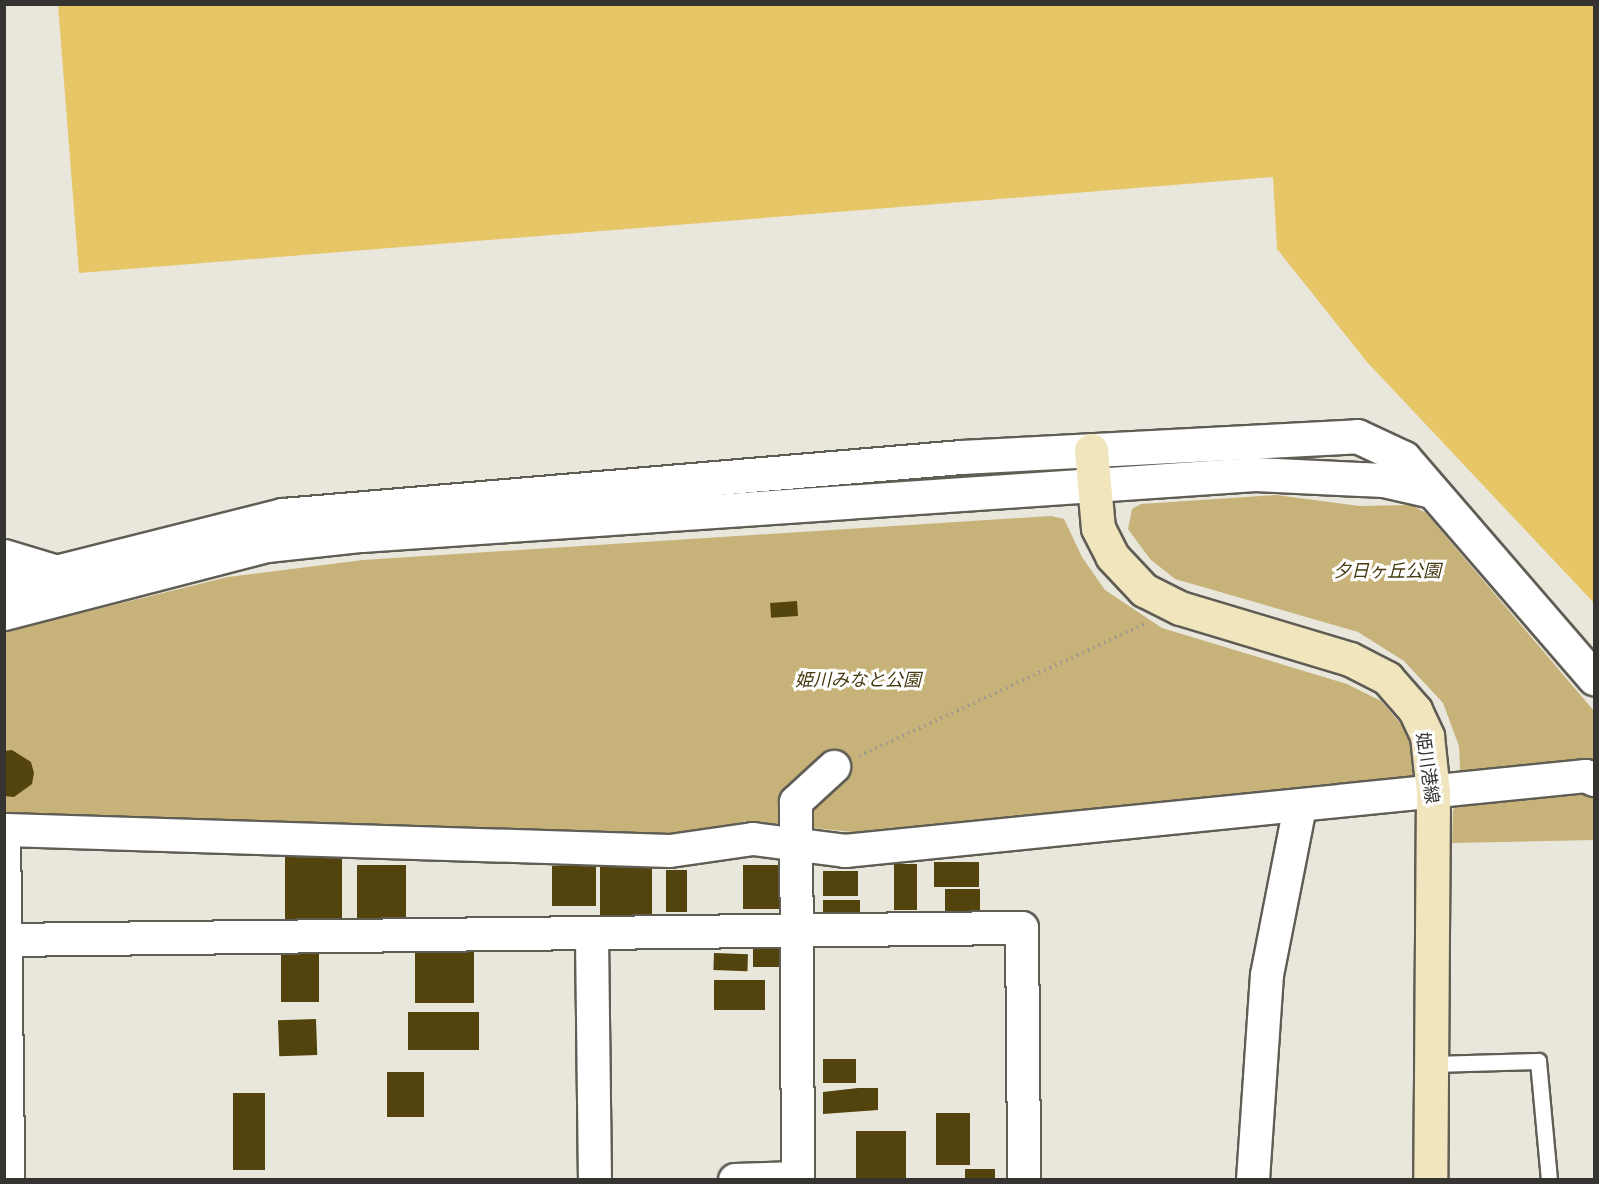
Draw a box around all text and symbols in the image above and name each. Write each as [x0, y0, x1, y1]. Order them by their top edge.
park label: 夕日ヶ丘公園 [1333, 560, 1441, 582]
park label: 姫川みなと公園 [795, 669, 921, 691]
street label: 姫川港線 [1411, 731, 1443, 805]

